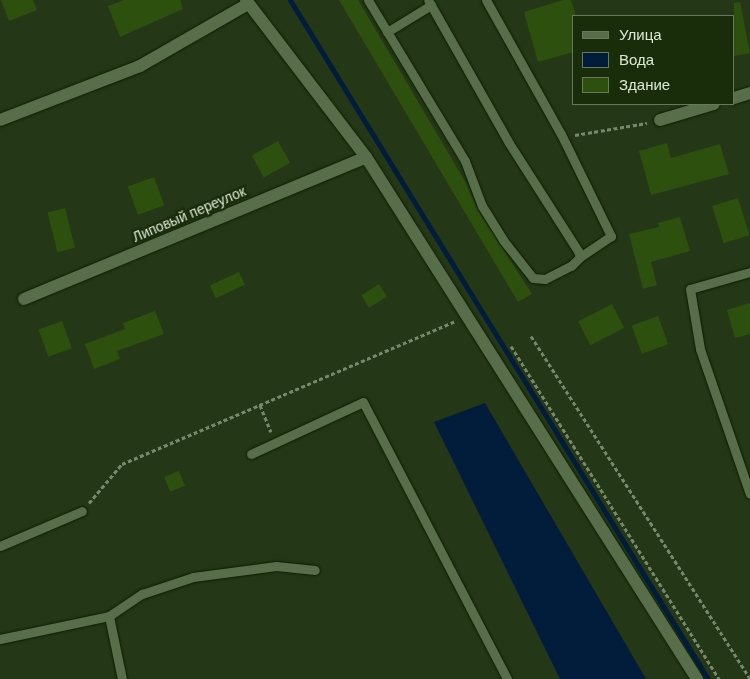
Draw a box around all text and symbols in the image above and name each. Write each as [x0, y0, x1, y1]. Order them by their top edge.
legend [572, 15, 735, 105]
text: Улица [619, 26, 662, 43]
text: Вода [619, 51, 654, 68]
text: Здание [619, 76, 670, 93]
street label: Липовый переулок [130, 183, 248, 245]

